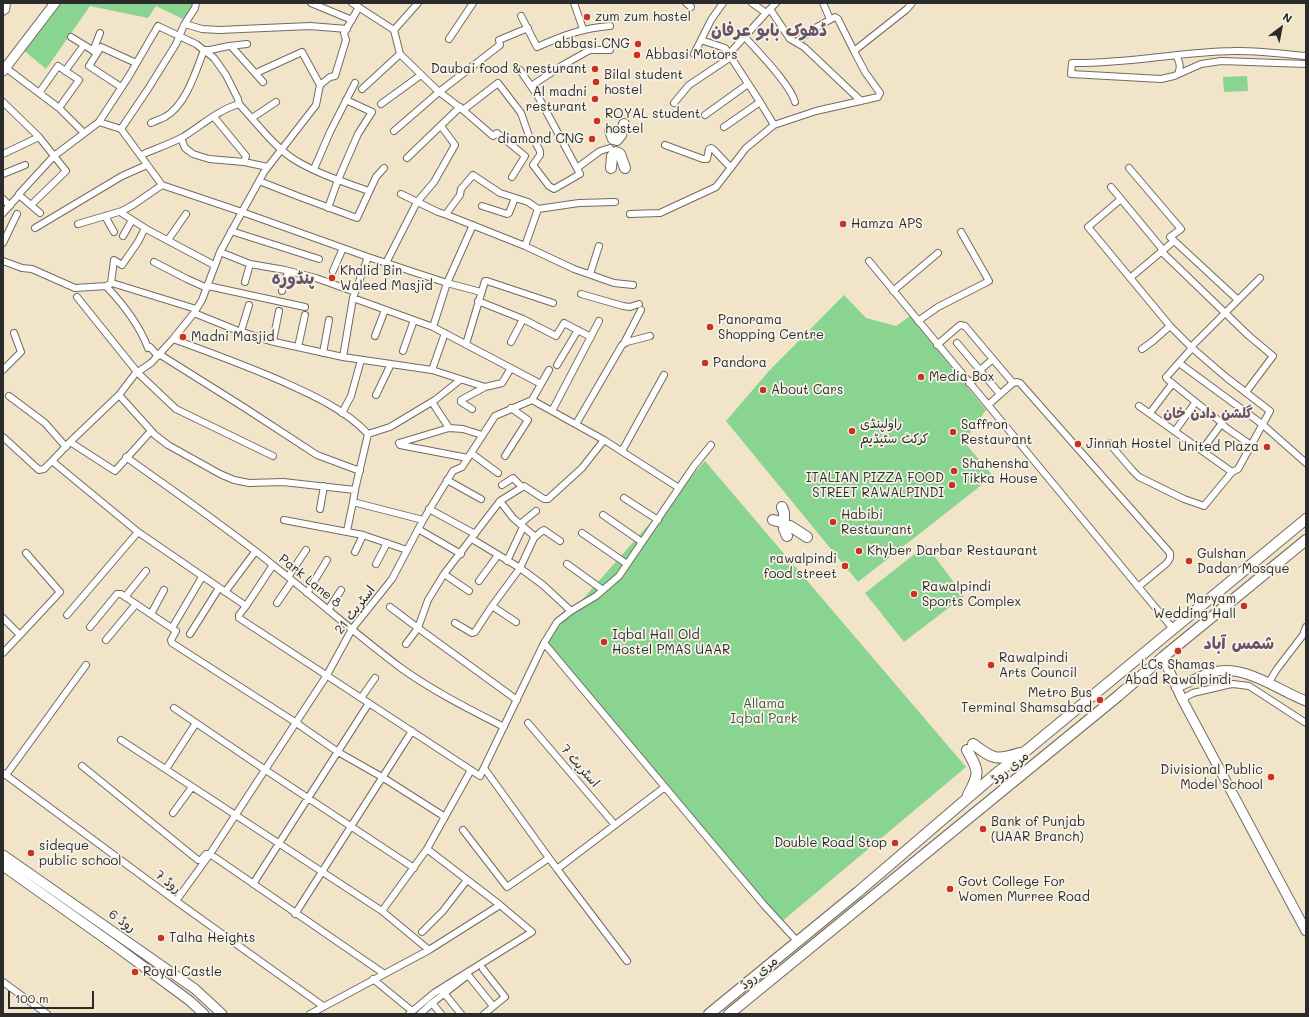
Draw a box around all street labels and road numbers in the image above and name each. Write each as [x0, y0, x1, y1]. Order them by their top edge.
street label: Park Lane 8 [276, 551, 344, 611]
street label: اسٹریٹ 21 [332, 583, 378, 637]
street label: اسٹریٹ 7 [557, 742, 603, 790]
street label: مری روڈ [988, 748, 1032, 788]
street label: روڈ 7 [152, 867, 184, 897]
street label: روڈ 6 [106, 906, 138, 936]
street label: مری روڈ [737, 953, 781, 993]

